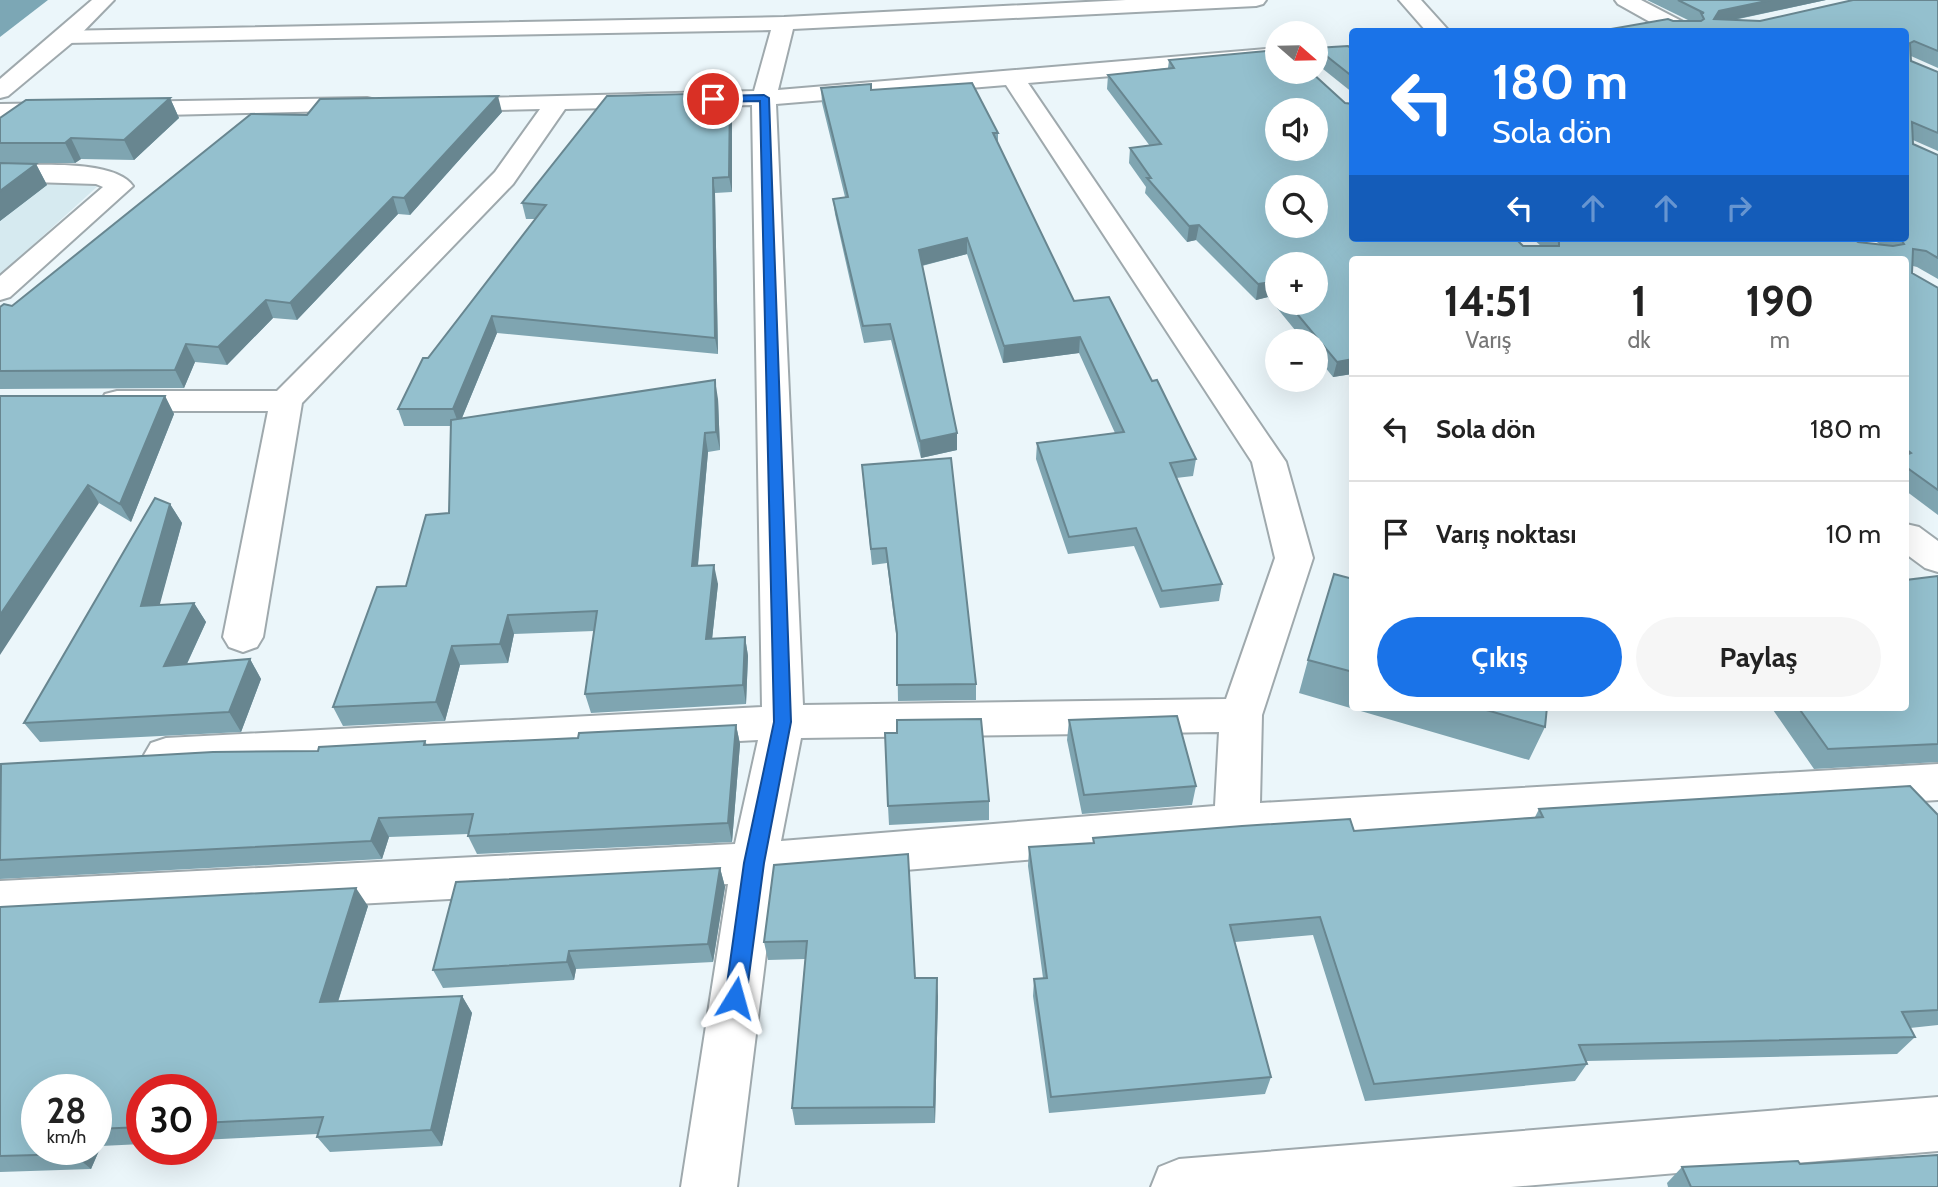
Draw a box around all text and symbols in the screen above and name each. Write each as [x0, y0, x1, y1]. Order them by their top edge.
north arrow [1265, 21, 1328, 84]
map controls [1265, 21, 1328, 392]
text: 180 m [1492, 52, 1628, 111]
icon: left [1377, 56, 1468, 147]
pin [683, 69, 743, 129]
icon: arrive [694, 80, 732, 118]
button: sound [1265, 98, 1328, 161]
text: Sola dön [1492, 112, 1612, 151]
button: search [1265, 175, 1328, 238]
icon: left [1501, 189, 1539, 227]
icon: ahead [1574, 189, 1612, 227]
icon: ahead [1647, 189, 1685, 227]
icon: right [1720, 189, 1758, 227]
button: + [1265, 252, 1328, 315]
text: 14:51 [1444, 275, 1533, 327]
text: 1 [1631, 275, 1647, 327]
text: 190 [1745, 275, 1814, 327]
text: Varış [1465, 326, 1511, 354]
text: dk [1628, 326, 1651, 354]
text: m [1770, 326, 1790, 354]
button: − [1265, 329, 1328, 392]
icon: left [1377, 410, 1415, 448]
text: Sola dön [1436, 413, 1536, 445]
text: 180 m [1810, 413, 1881, 445]
icon: arrive [1377, 515, 1415, 553]
text: Varış noktası [1436, 518, 1577, 550]
text: 10 m [1826, 518, 1881, 550]
button: Çıkış [1377, 617, 1622, 697]
button: Paylaş [1636, 617, 1881, 697]
position arrow [698, 961, 772, 1035]
speed limit sign: 30 [126, 1074, 217, 1165]
text: 28 [47, 1089, 86, 1132]
text: km/h [47, 1126, 86, 1148]

